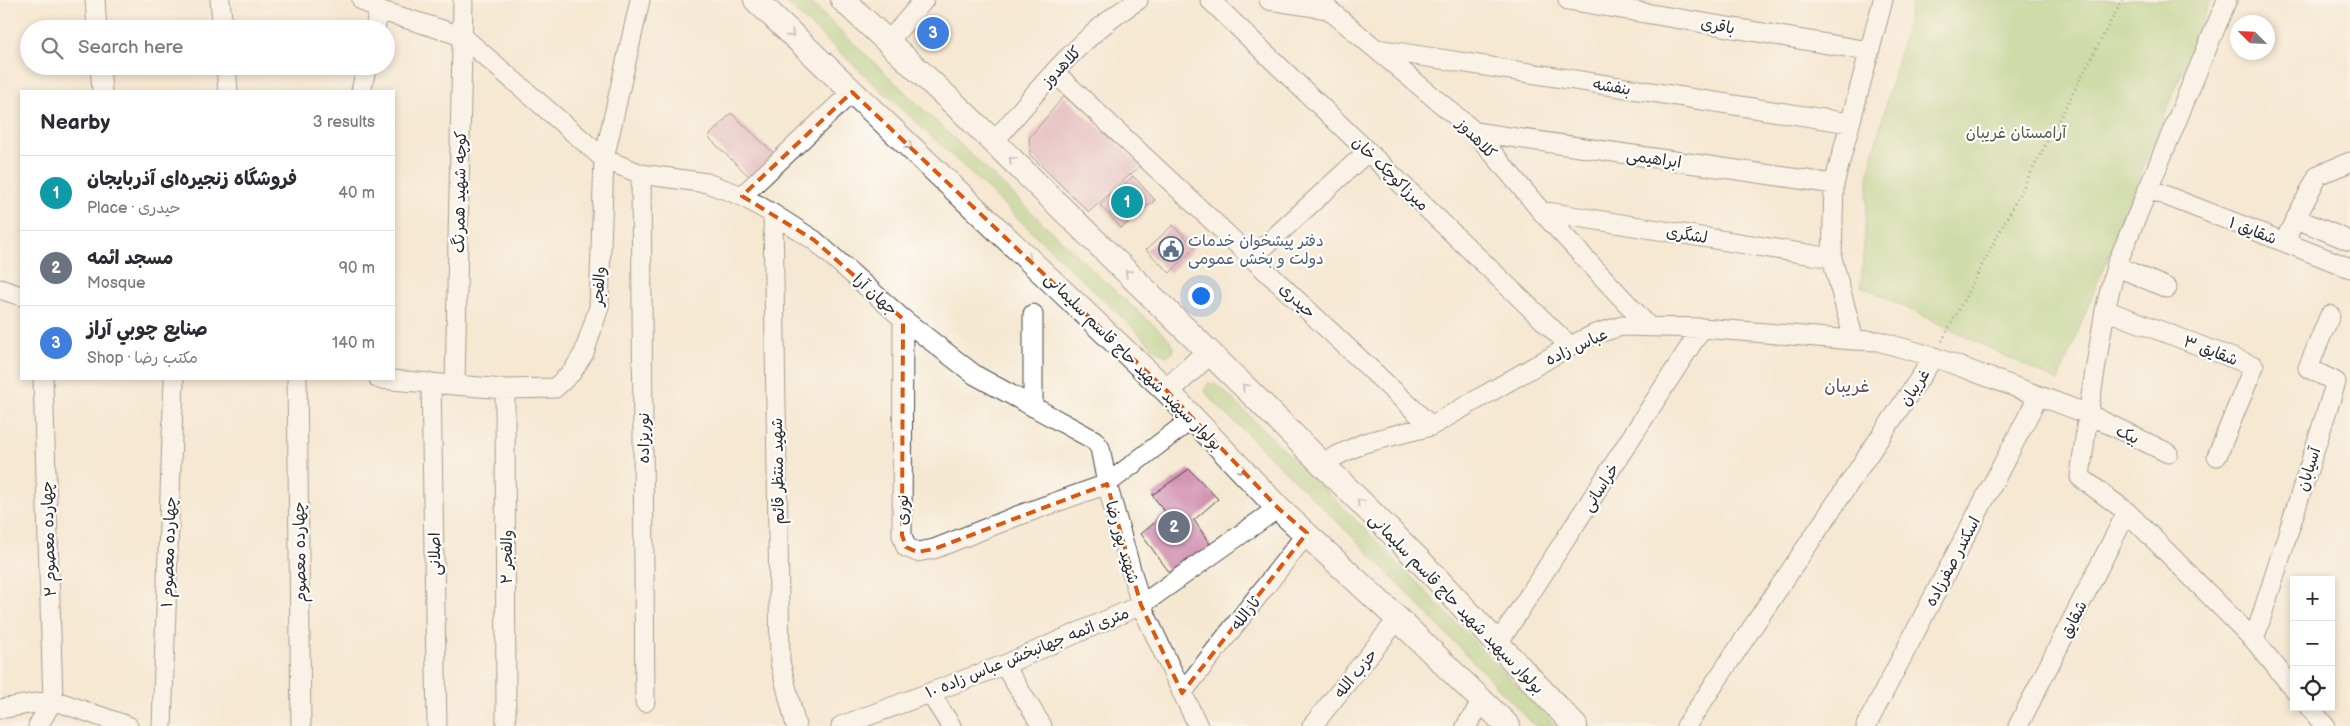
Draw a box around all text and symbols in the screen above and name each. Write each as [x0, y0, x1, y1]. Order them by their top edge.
pin: 3 [917, 14, 949, 52]
street label: باقری [1699, 14, 1736, 39]
north arrow [2230, 15, 2275, 60]
search box [20, 20, 395, 75]
one-way arrow [786, 28, 795, 37]
icon: search [38, 34, 66, 62]
text: Search here [78, 36, 183, 59]
street label: کلاهدوز [1037, 43, 1086, 93]
street label: بنفشه [1591, 75, 1632, 100]
text: Nearby [40, 110, 110, 135]
text: 3 results [313, 113, 375, 132]
street label: کلاهدوز [1451, 113, 1500, 163]
park label: آرامستان غریبان [1966, 124, 2067, 143]
street label: کوچه شهید همرنگ [449, 131, 471, 253]
street label: میرزاکوچک خان [1348, 133, 1432, 215]
one-way arrow [904, 140, 913, 149]
street label: ابراهیمی [1625, 146, 1683, 173]
one-way arrow [1009, 157, 1018, 166]
text: فروشگاه زنجیره‌ای آذربایجان [87, 168, 297, 191]
pin: 1 [1111, 183, 1143, 221]
text: 1 [53, 184, 59, 203]
text: 40 m [338, 184, 375, 203]
text: Place · حیدری [87, 199, 181, 218]
street label: شقایق ۱ [2226, 214, 2279, 249]
street label: لشگری [1665, 222, 1709, 248]
place label: دفتر پیشخوان خدمات دولت و بخش عمومی [1188, 232, 1324, 269]
public building icon: دفتر پیشخوان خدمات دولت و بخش عمومی [1158, 236, 1184, 262]
text: مسجد ائمه [87, 247, 173, 270]
one-way arrow [1023, 251, 1032, 260]
text: 2 [51, 259, 61, 278]
text: 90 m [339, 259, 375, 278]
street label: والفجر [588, 266, 610, 309]
street label: بولوار سپهبد شهید حاج قاسم سلیمانی [1039, 269, 1226, 456]
street label: جهان آرا [849, 270, 901, 320]
one-way arrow [1125, 270, 1134, 279]
text: Mosque [87, 274, 146, 293]
street label: حیدری [1275, 279, 1319, 323]
your location [1188, 283, 1214, 309]
text: صنايع چوبي آراز [87, 318, 208, 341]
street label: عباس زاده [1543, 325, 1611, 370]
street label: شقایق ۳ [2181, 332, 2240, 370]
text: 3 [51, 334, 61, 353]
text: 140 m [332, 334, 375, 353]
text: Shop · مکتب رضا [87, 349, 198, 368]
street label: غریبان [1896, 366, 1934, 410]
district label: غریبان [1824, 376, 1870, 397]
one-way arrow [1242, 384, 1251, 393]
street label: نوریزاده [635, 412, 654, 464]
street label: شهید منتظر قائم [768, 417, 791, 524]
street label: بیک [2113, 422, 2142, 449]
street label: آسیابان [2293, 444, 2326, 494]
street label: خراسانی [1579, 460, 1624, 515]
one-way arrow [1236, 464, 1245, 473]
street label: چهارده معصوم ۲ [38, 480, 63, 597]
street label: نوری [894, 495, 913, 525]
street label: چهارده معصوم ۱ [158, 496, 183, 608]
one-way arrow [1357, 498, 1366, 507]
street label: شهید پور رضا [1101, 499, 1142, 586]
street label: چهارده معصوم [290, 501, 313, 603]
pin: 2 [1158, 508, 1190, 546]
street label: بولوار سپهبد شهید حاج قاسم سلیمانی [1363, 510, 1547, 700]
street label: اسکندر صفرزاده [1922, 514, 1985, 610]
street label: والفجر ۲ [498, 530, 517, 584]
street label: اصلانی [426, 532, 445, 576]
map controls [2290, 576, 2335, 711]
button: + [2290, 576, 2335, 621]
street label: ثارالله [1227, 592, 1266, 634]
street label: شقایق [2057, 598, 2092, 642]
street label: ۱۰ متری ائمه جهانبخش عباس زاده [923, 604, 1132, 703]
button: − [2290, 621, 2335, 666]
street label: حزب الله [1331, 645, 1382, 702]
button: locate [2290, 666, 2335, 711]

